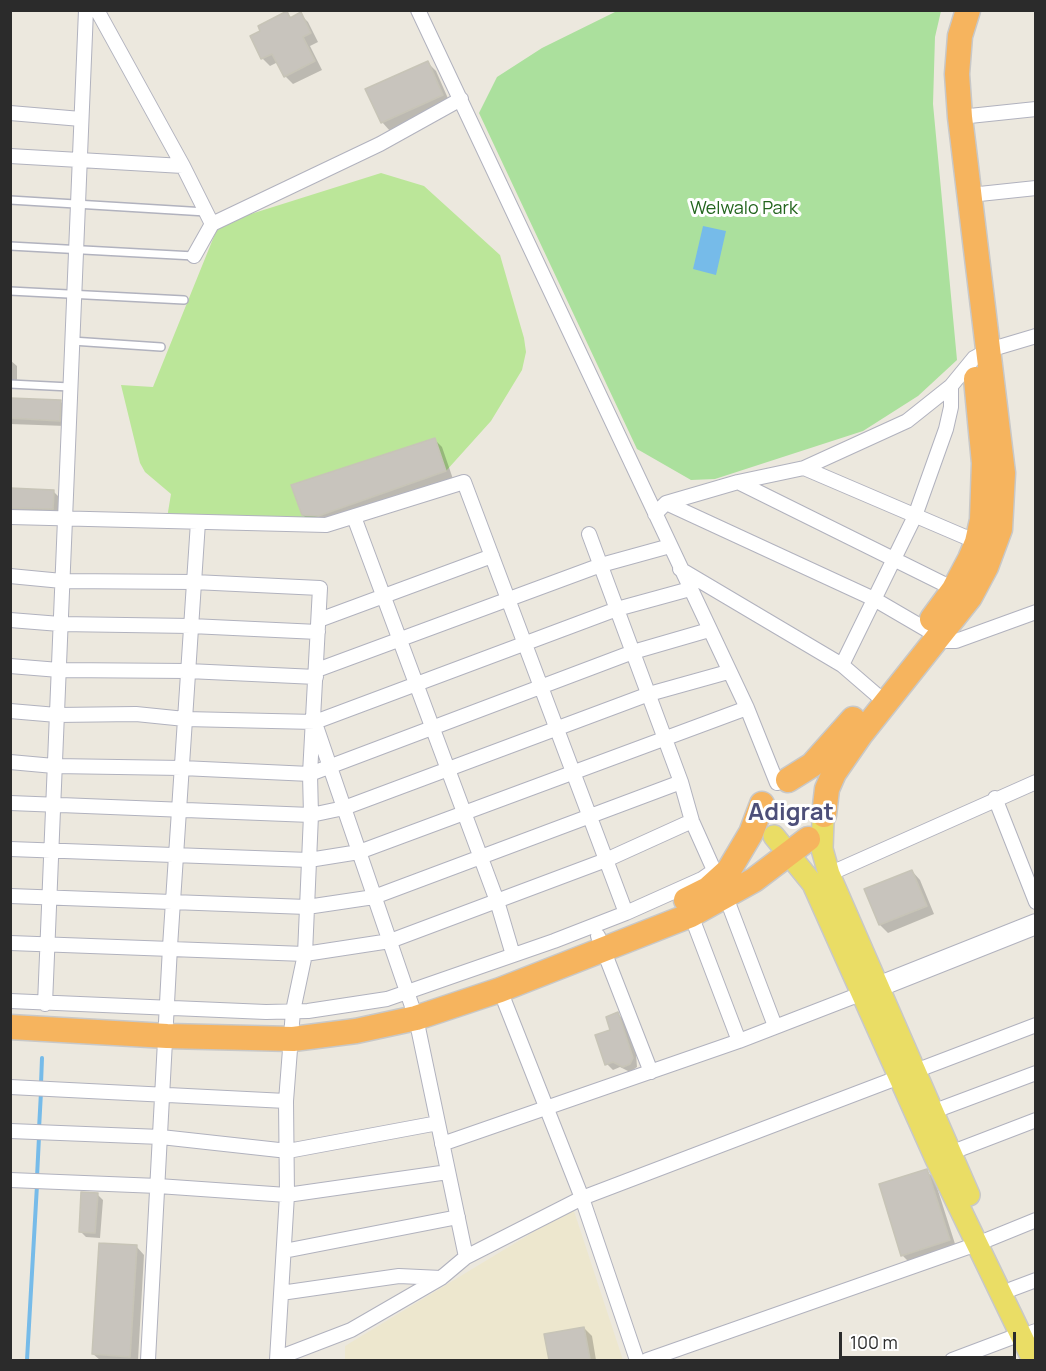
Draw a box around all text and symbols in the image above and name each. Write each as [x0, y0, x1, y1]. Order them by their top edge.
park label: Welwalo Park [690, 198, 798, 220]
district label: Adigrat [748, 799, 834, 827]
scale bar [842, 1320, 1019, 1358]
text: 100 m [850, 1330, 898, 1354]

